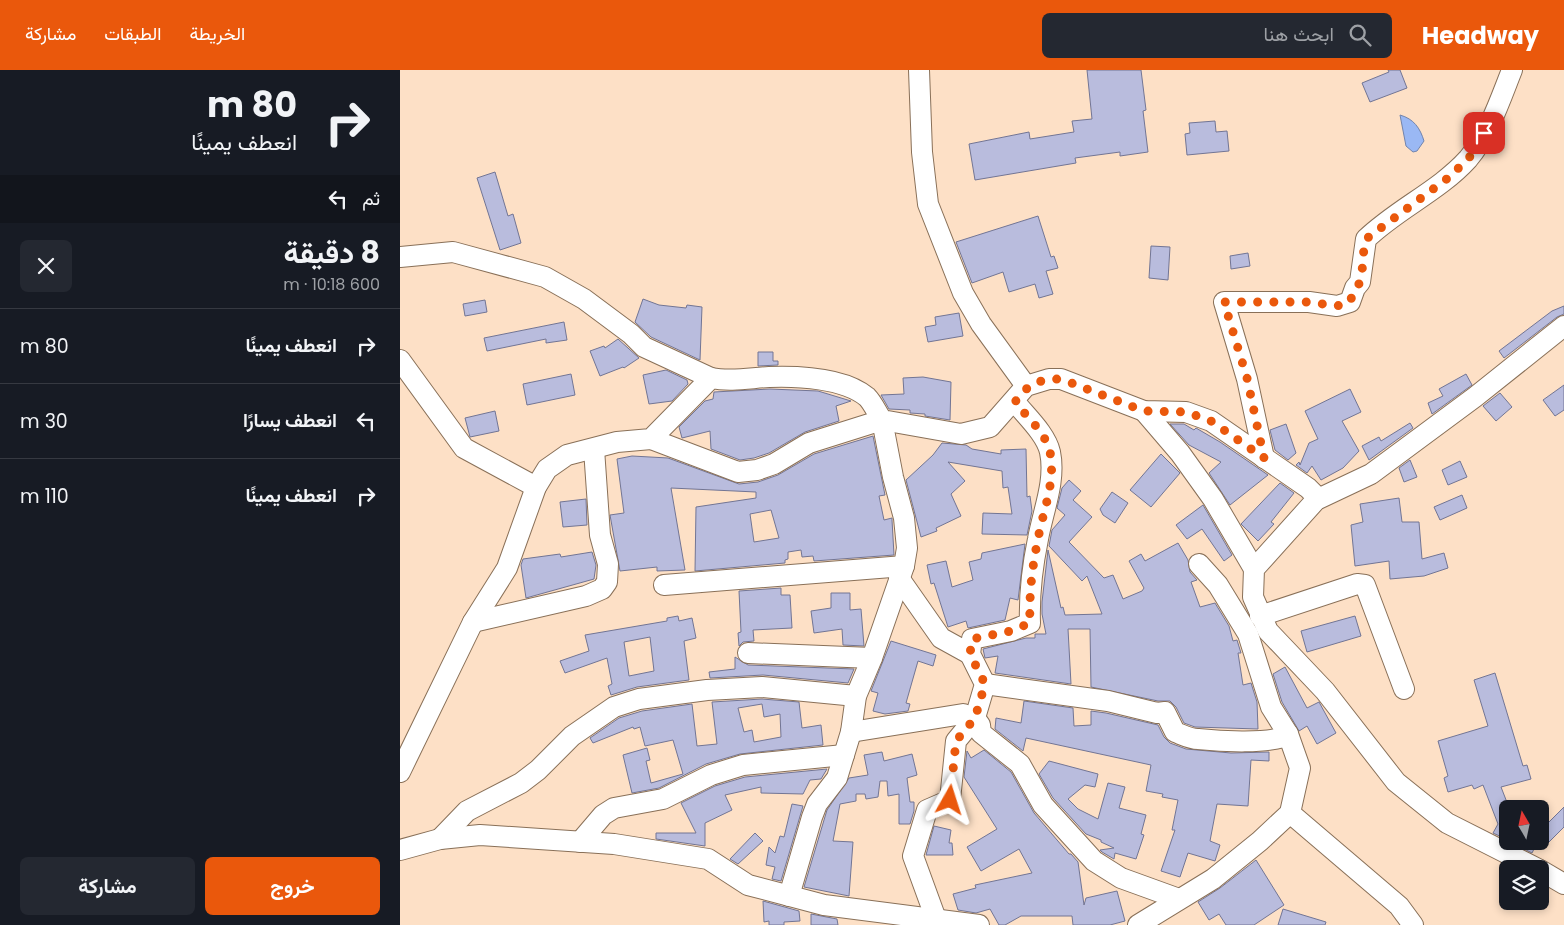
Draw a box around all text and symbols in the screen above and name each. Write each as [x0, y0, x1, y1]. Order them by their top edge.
search box [1042, 13, 1392, 58]
text: Headway [1422, 19, 1539, 52]
text: مشاركة [25, 21, 76, 46]
text: الطبقات [104, 21, 161, 46]
text: الخريطة [189, 21, 245, 46]
text: ابحث هنا [1264, 21, 1334, 48]
icon: search [1346, 21, 1374, 49]
text: 80 m [207, 80, 297, 129]
icon: right [315, 90, 380, 155]
pin [1463, 112, 1505, 154]
icon: arrive [1470, 119, 1498, 147]
text: انعطف يمينًا [191, 127, 297, 158]
icon: left [324, 185, 352, 213]
text: ثم [362, 185, 380, 212]
text: 8 دقيقة [283, 231, 380, 274]
button: close [20, 240, 72, 292]
text: 600 m · 10:18 [283, 273, 380, 296]
text: انعطف يمينًا [245, 332, 337, 359]
icon: right [352, 332, 380, 360]
text: 80 m [20, 333, 69, 360]
text: انعطف يسارًا [243, 407, 337, 434]
icon: left [352, 407, 380, 435]
text: 30 m [20, 408, 68, 435]
text: انعطف يمينًا [245, 482, 337, 509]
icon: right [352, 482, 380, 510]
text: 110 m [20, 483, 69, 510]
position arrow [923, 773, 975, 825]
north arrow [1499, 800, 1549, 850]
map controls [1499, 800, 1549, 910]
button: مشاركة [20, 857, 195, 915]
button: خروج [205, 857, 380, 915]
button: layers [1499, 860, 1549, 910]

